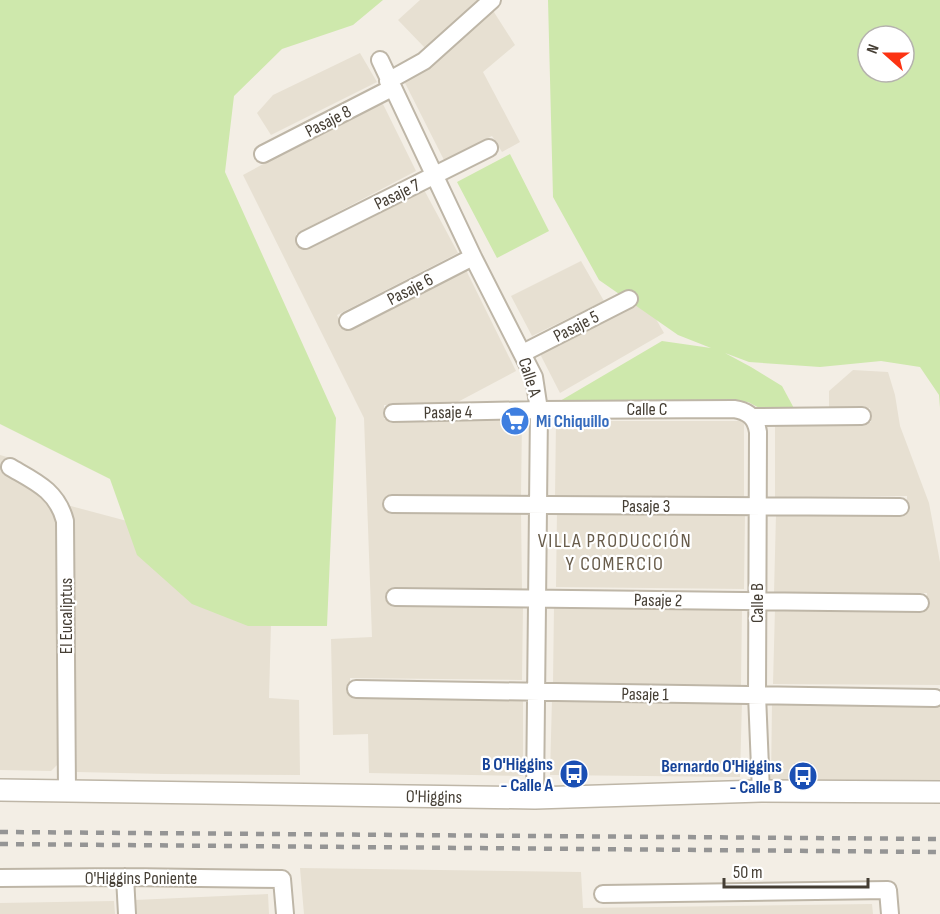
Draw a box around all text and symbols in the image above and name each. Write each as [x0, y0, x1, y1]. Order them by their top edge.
north arrow [856, 24, 916, 84]
text: N [863, 42, 884, 57]
street label: Pasaje 8 [302, 101, 355, 142]
street label: Pasaje 7 [371, 174, 424, 214]
street label: Pasaje 6 [384, 269, 437, 310]
street label: Pasaje 5 [550, 306, 602, 347]
street label: Calle A [513, 355, 546, 400]
street label: Calle C [627, 399, 667, 420]
street label: Pasaje 4 [424, 402, 473, 423]
supermarket icon: Mi Chiquillo [499, 405, 531, 437]
place label: Mi Chiquillo [536, 411, 609, 432]
street label: Pasaje 3 [622, 496, 670, 517]
district label: VILLA PRODUCCIÓN Y COMERCIO [538, 529, 692, 576]
street label: El Eucaliptus [56, 578, 77, 654]
street label: Calle B [747, 583, 768, 623]
street label: Pasaje 2 [634, 590, 682, 611]
street label: Pasaje 1 [621, 684, 669, 705]
place label: B O'Higgins - Calle A [482, 754, 553, 796]
place label: Bernardo O'Higgins - Calle B [661, 756, 782, 798]
bus stop icon: B O'Higgins - Calle A [558, 758, 590, 790]
bus stop icon: Bernardo O'Higgins - Calle B [787, 760, 819, 792]
street label: O'Higgins [406, 786, 462, 808]
scale bar [724, 851, 868, 889]
text: 50 m [733, 862, 763, 883]
street label: O'Higgins Poniente [85, 868, 197, 889]

